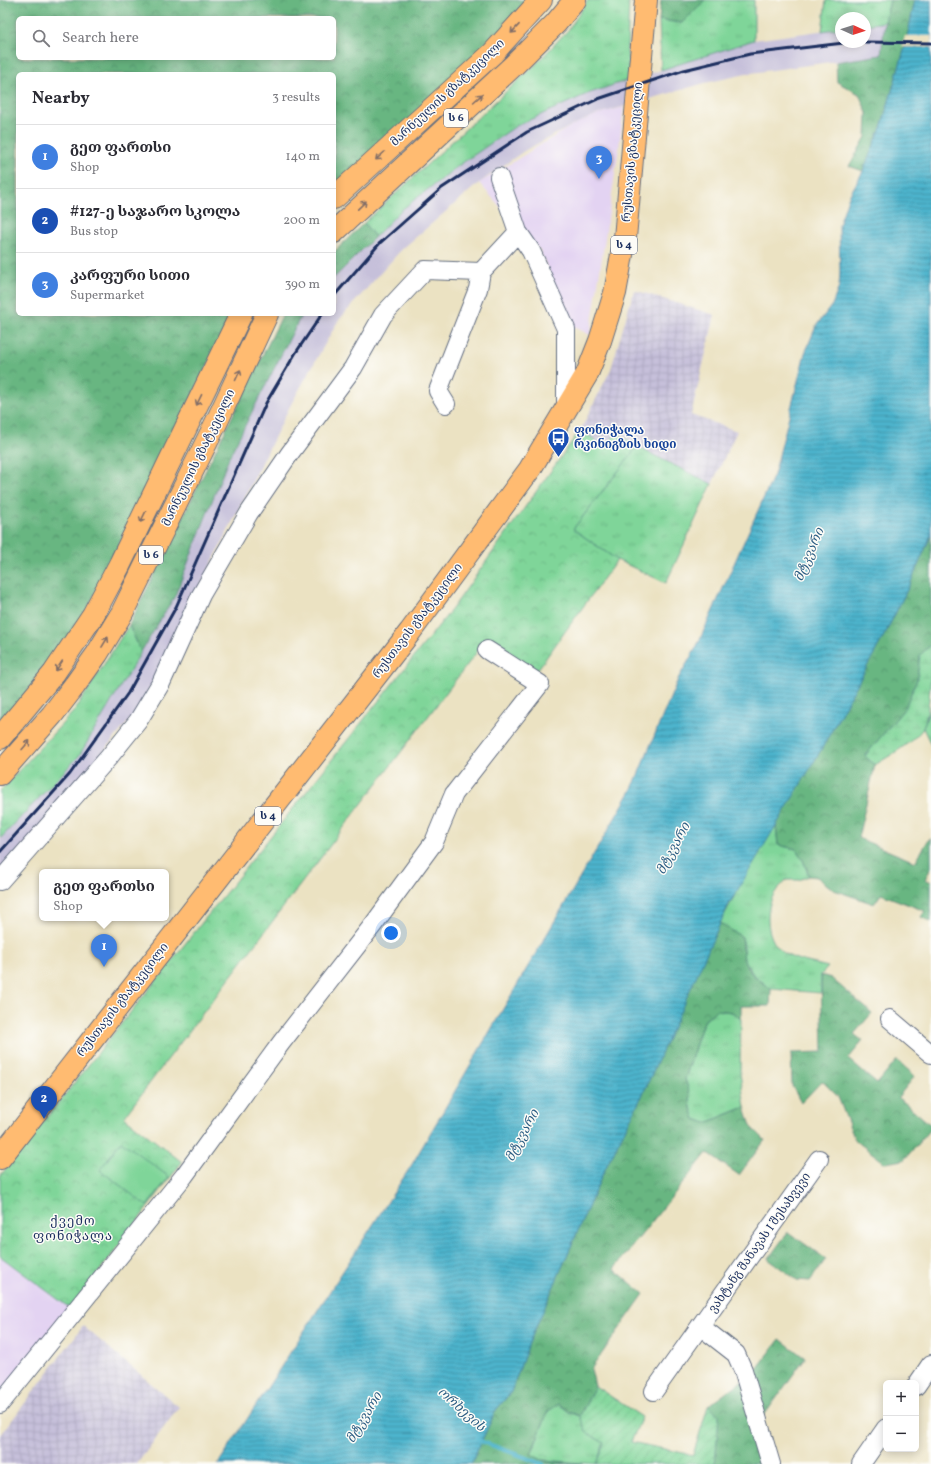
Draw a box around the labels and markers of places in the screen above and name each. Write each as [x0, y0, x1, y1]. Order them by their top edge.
pin: 3 [586, 146, 612, 179]
place label: ფონიჭალა რკინიგზის ხიდი [574, 423, 676, 453]
bus stop icon: ფონიჭალა რკინიგზის ხიდი [546, 425, 572, 458]
pin: 1 [91, 934, 117, 967]
pin: 2 [31, 1086, 57, 1119]

